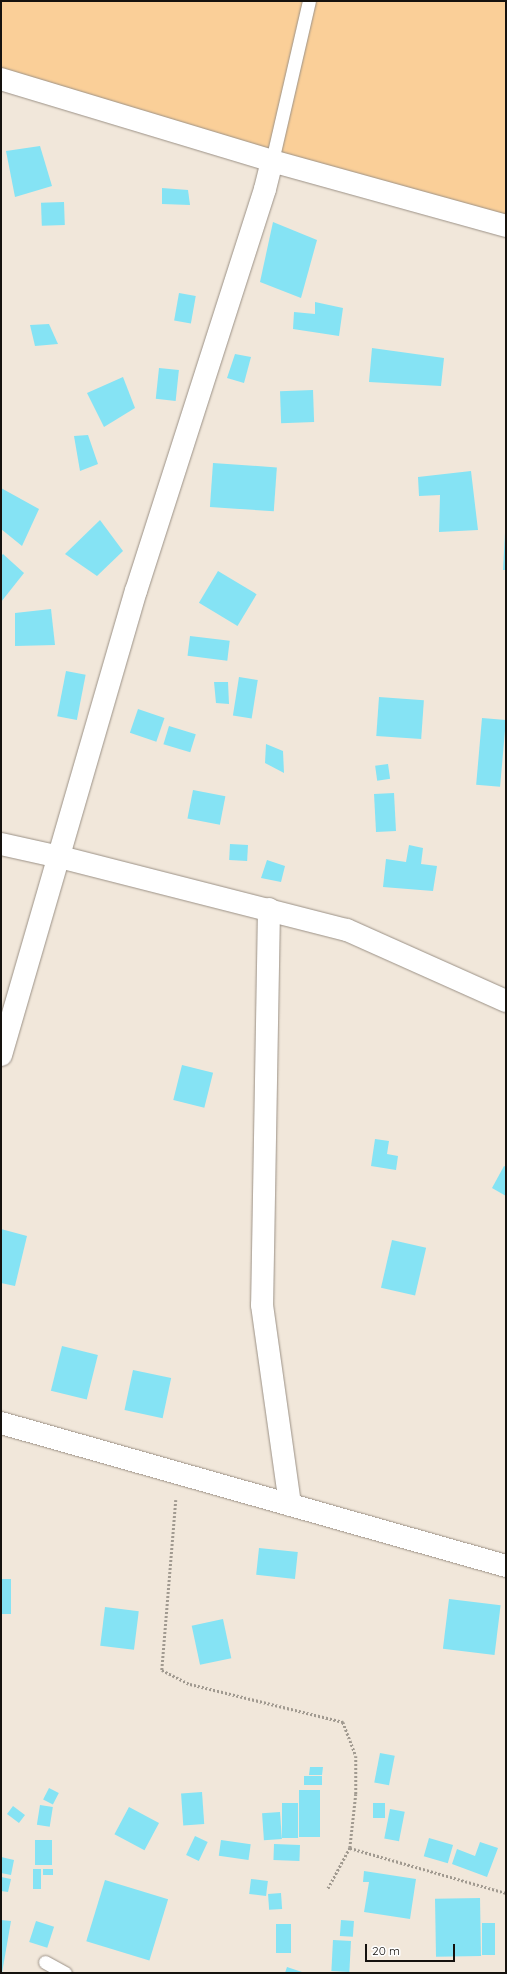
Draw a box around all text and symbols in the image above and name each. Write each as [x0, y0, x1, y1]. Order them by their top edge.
scale bar [367, 1936, 457, 1962]
text: 20 m [372, 1943, 400, 1958]

